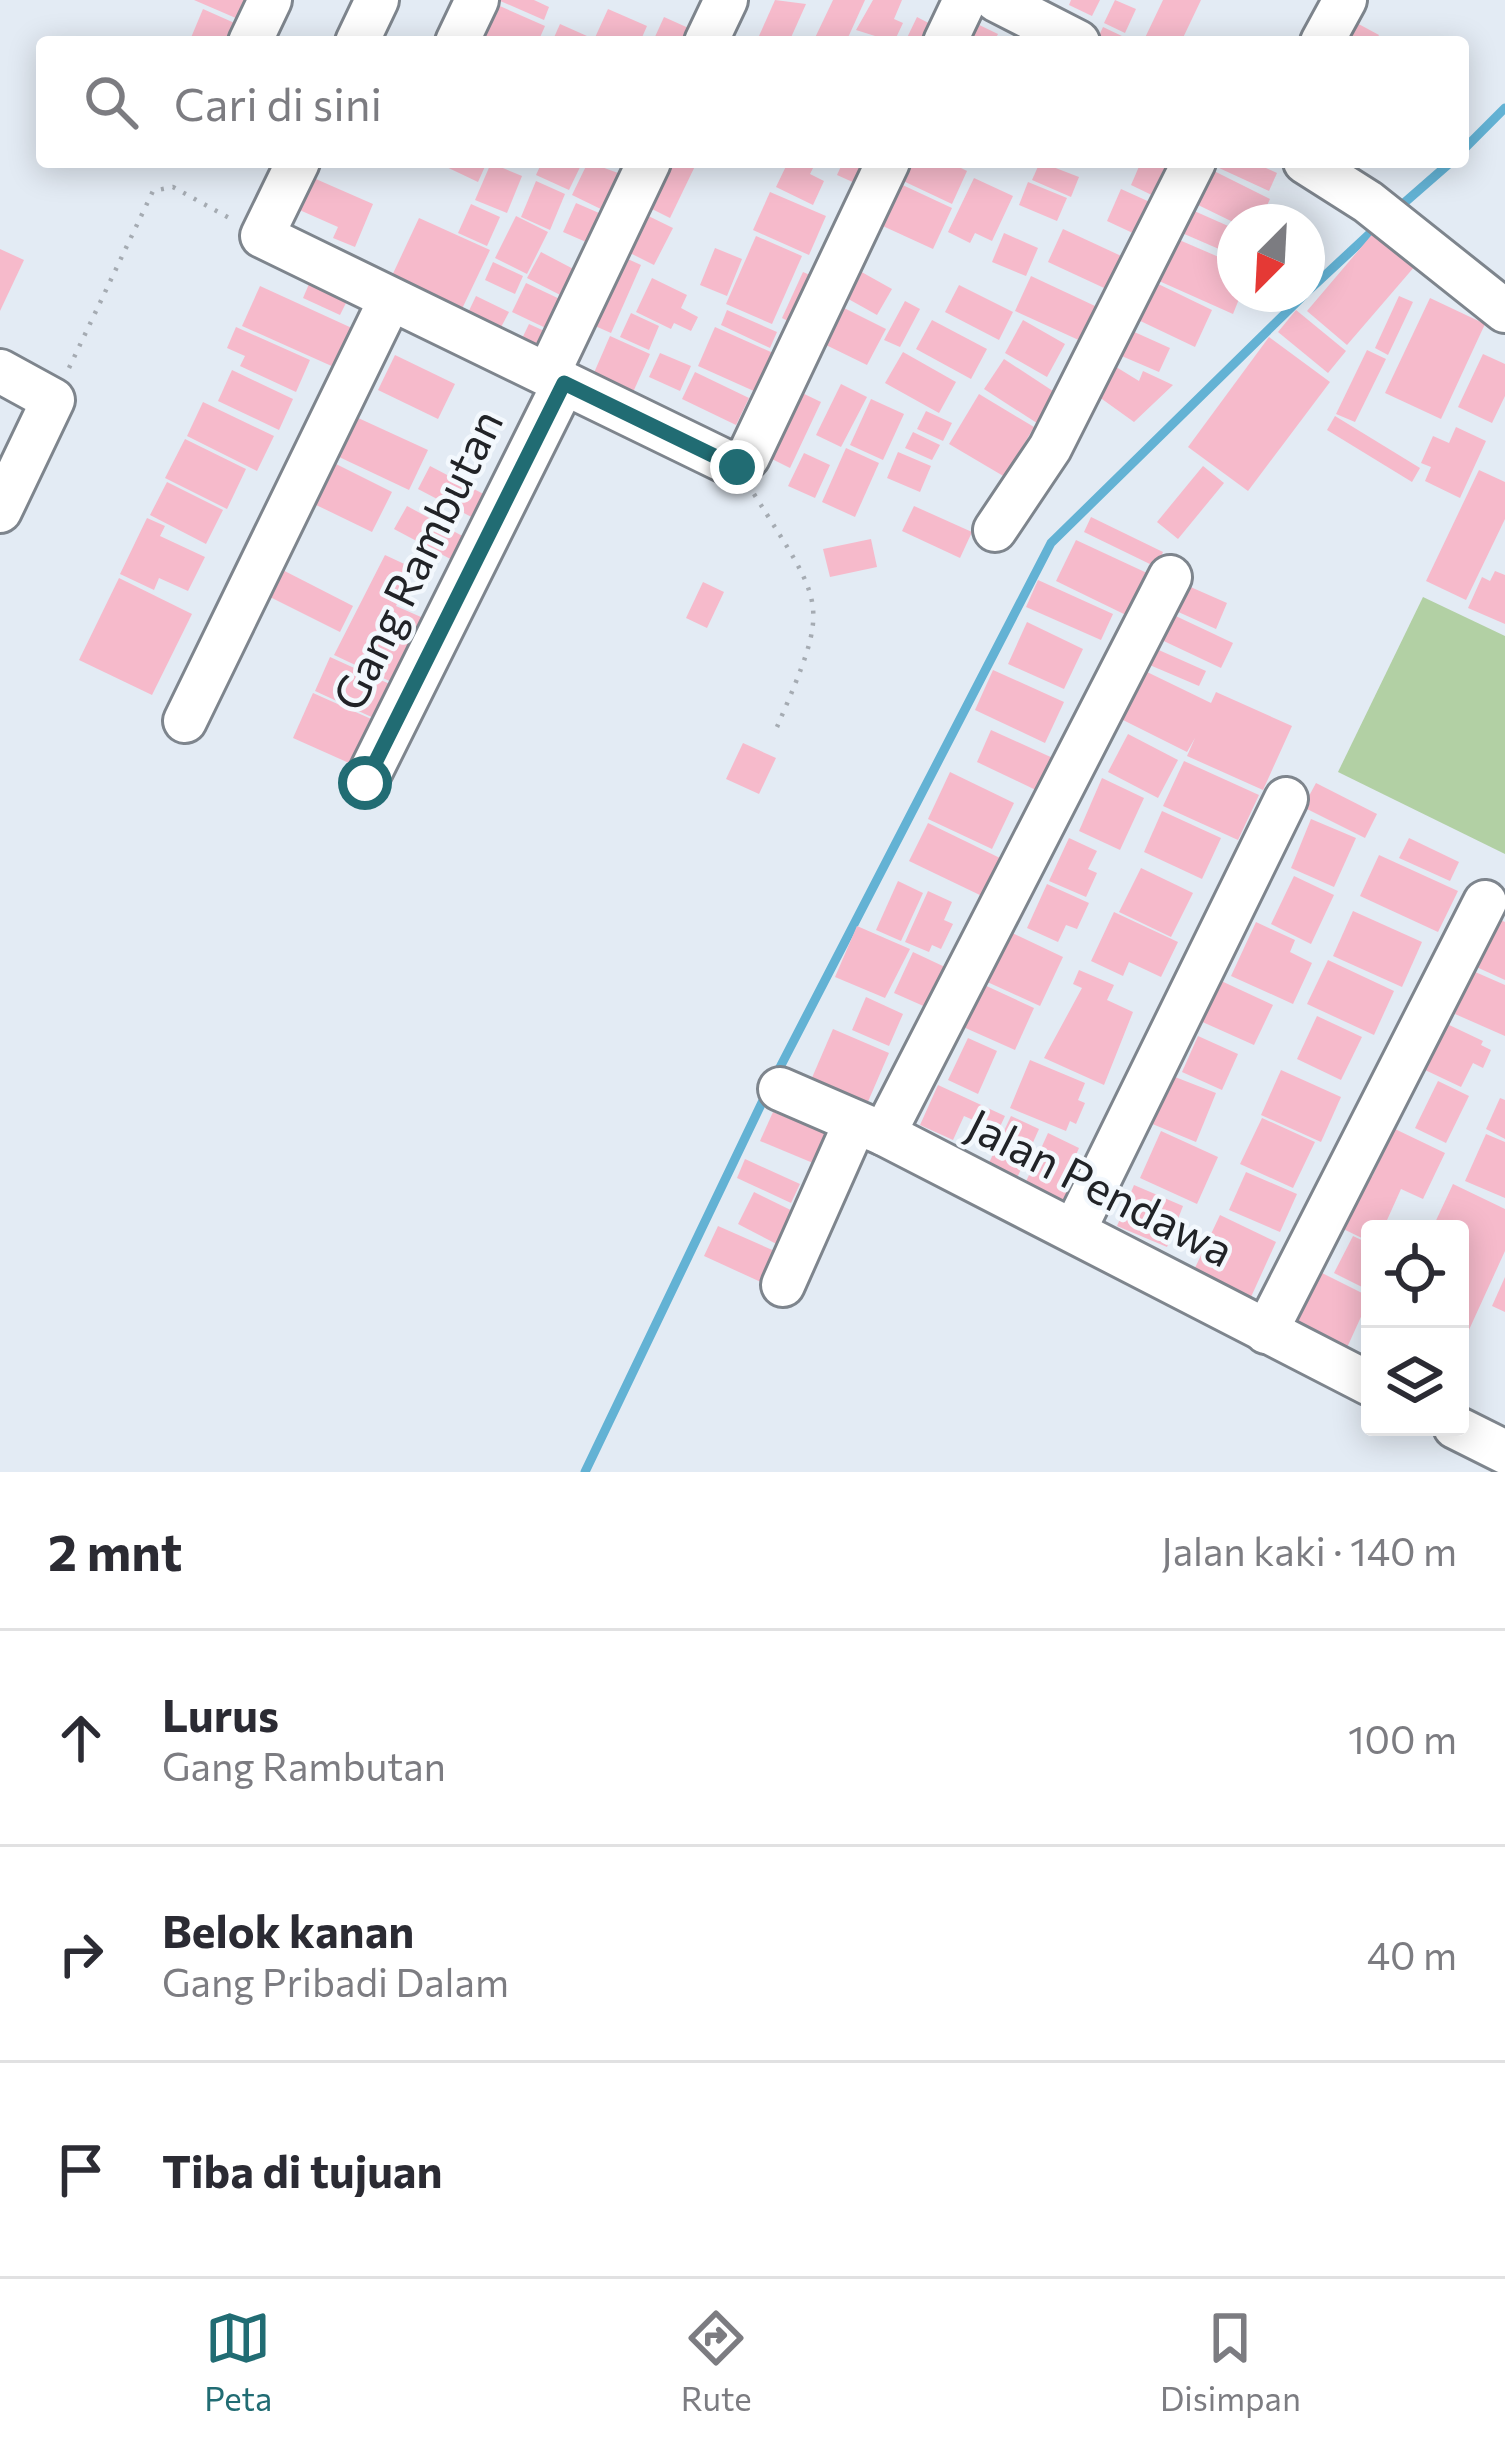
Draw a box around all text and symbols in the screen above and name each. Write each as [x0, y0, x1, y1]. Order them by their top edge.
search box [36, 36, 1469, 168]
icon: search [78, 69, 144, 135]
text: Cari di sini [174, 75, 382, 130]
north arrow [1217, 204, 1325, 312]
street label: Gang Rambutan [319, 400, 512, 718]
route end [710, 440, 764, 494]
route start [338, 756, 392, 810]
street label: Jalan Pendawa [959, 1095, 1243, 1276]
map controls [1361, 1220, 1469, 1436]
button: locate [1361, 1220, 1469, 1328]
button: layers [1361, 1328, 1469, 1436]
text: 2 mnt [48, 1519, 182, 1582]
text: Jalan kaki · 140 m [1161, 1526, 1457, 1574]
text: Lurus [162, 1686, 279, 1741]
icon: ahead [48, 1705, 114, 1771]
text: 100 m [1348, 1714, 1457, 1762]
text: Gang Rambutan [162, 1741, 446, 1789]
text: Belok kanan [162, 1902, 414, 1957]
icon: right [48, 1921, 114, 1987]
text: 40 m [1367, 1930, 1457, 1978]
text: Gang Pribadi Dalam [162, 1957, 509, 2005]
icon: arrive [48, 2137, 114, 2203]
text: Tiba di tujuan [162, 2142, 443, 2197]
tab: Peta [204, 2305, 272, 2418]
tab: Rute [681, 2305, 752, 2418]
tab: Disimpan [1160, 2305, 1301, 2418]

